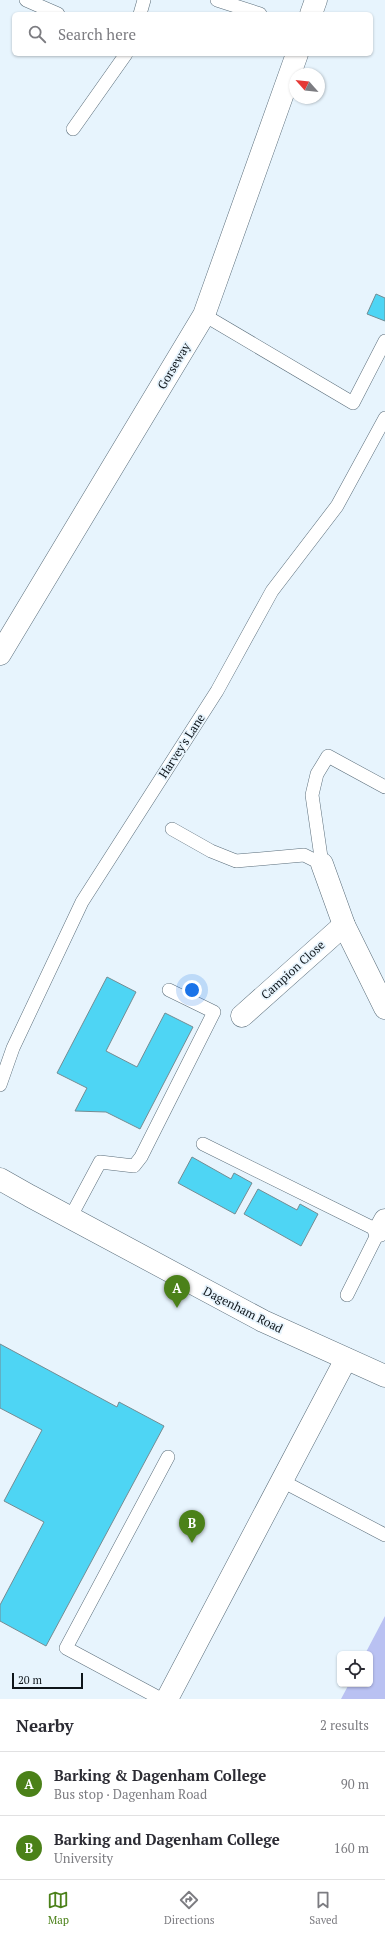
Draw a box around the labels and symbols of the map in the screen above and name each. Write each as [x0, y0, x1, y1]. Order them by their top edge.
north arrow [289, 68, 325, 104]
street label: Gorseway [154, 339, 194, 392]
street label: Harvey's Lane [155, 711, 208, 781]
street label: Campion Close [258, 937, 328, 1002]
your location [182, 980, 202, 1000]
pin: A [164, 1275, 190, 1308]
street label: Dagenham Road [201, 1283, 286, 1336]
pin: B [179, 1510, 205, 1543]
scale bar [12, 1671, 83, 1690]

